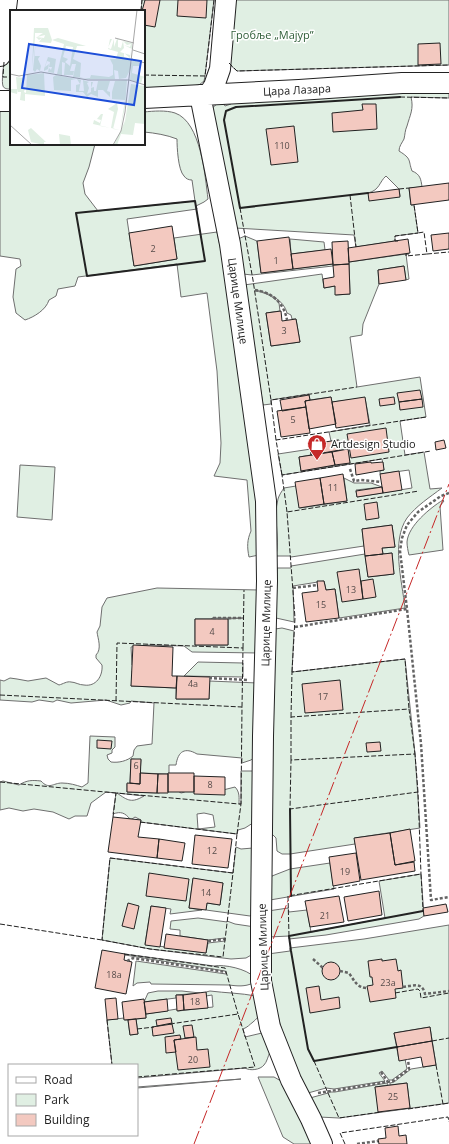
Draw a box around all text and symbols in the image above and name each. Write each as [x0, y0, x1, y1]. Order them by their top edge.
inset map [10, 10, 145, 145]
park label: Гробље „Мајур” [230, 27, 314, 42]
street label: Цара Лазара [263, 80, 331, 99]
house number: 110 [274, 139, 290, 152]
house number: 2 [150, 242, 156, 255]
house number: 1 [273, 254, 279, 267]
street label: Царице Милице [225, 257, 252, 345]
house number: 3 [281, 324, 287, 337]
house number: 5 [290, 413, 296, 426]
shop icon: Artdesign Studio [306, 433, 328, 461]
place label: Artdesign Studio [331, 436, 416, 451]
house number: 11 [328, 481, 338, 494]
street label: Царице Милице [257, 579, 274, 667]
house number: 13 [346, 583, 356, 596]
house number: 15 [316, 598, 326, 611]
house number: 4 [209, 625, 215, 638]
house number: 4a [188, 677, 198, 690]
house number: 17 [318, 690, 328, 703]
house number: 6 [133, 759, 139, 772]
house number: 8 [207, 778, 213, 791]
house number: 12 [207, 844, 217, 857]
house number: 19 [340, 865, 350, 878]
house number: 14 [201, 886, 211, 899]
street label: Царице Милице [253, 903, 272, 991]
house number: 21 [320, 909, 330, 922]
house number: 18a [106, 968, 122, 981]
house number: 23a [380, 976, 396, 989]
house number: 18 [190, 995, 200, 1008]
house number: 20 [188, 1053, 198, 1066]
legend [8, 1064, 138, 1136]
text: Road [44, 1071, 73, 1088]
house number: 25 [388, 1090, 398, 1103]
text: Park [44, 1091, 70, 1108]
text: Building [44, 1111, 90, 1128]

